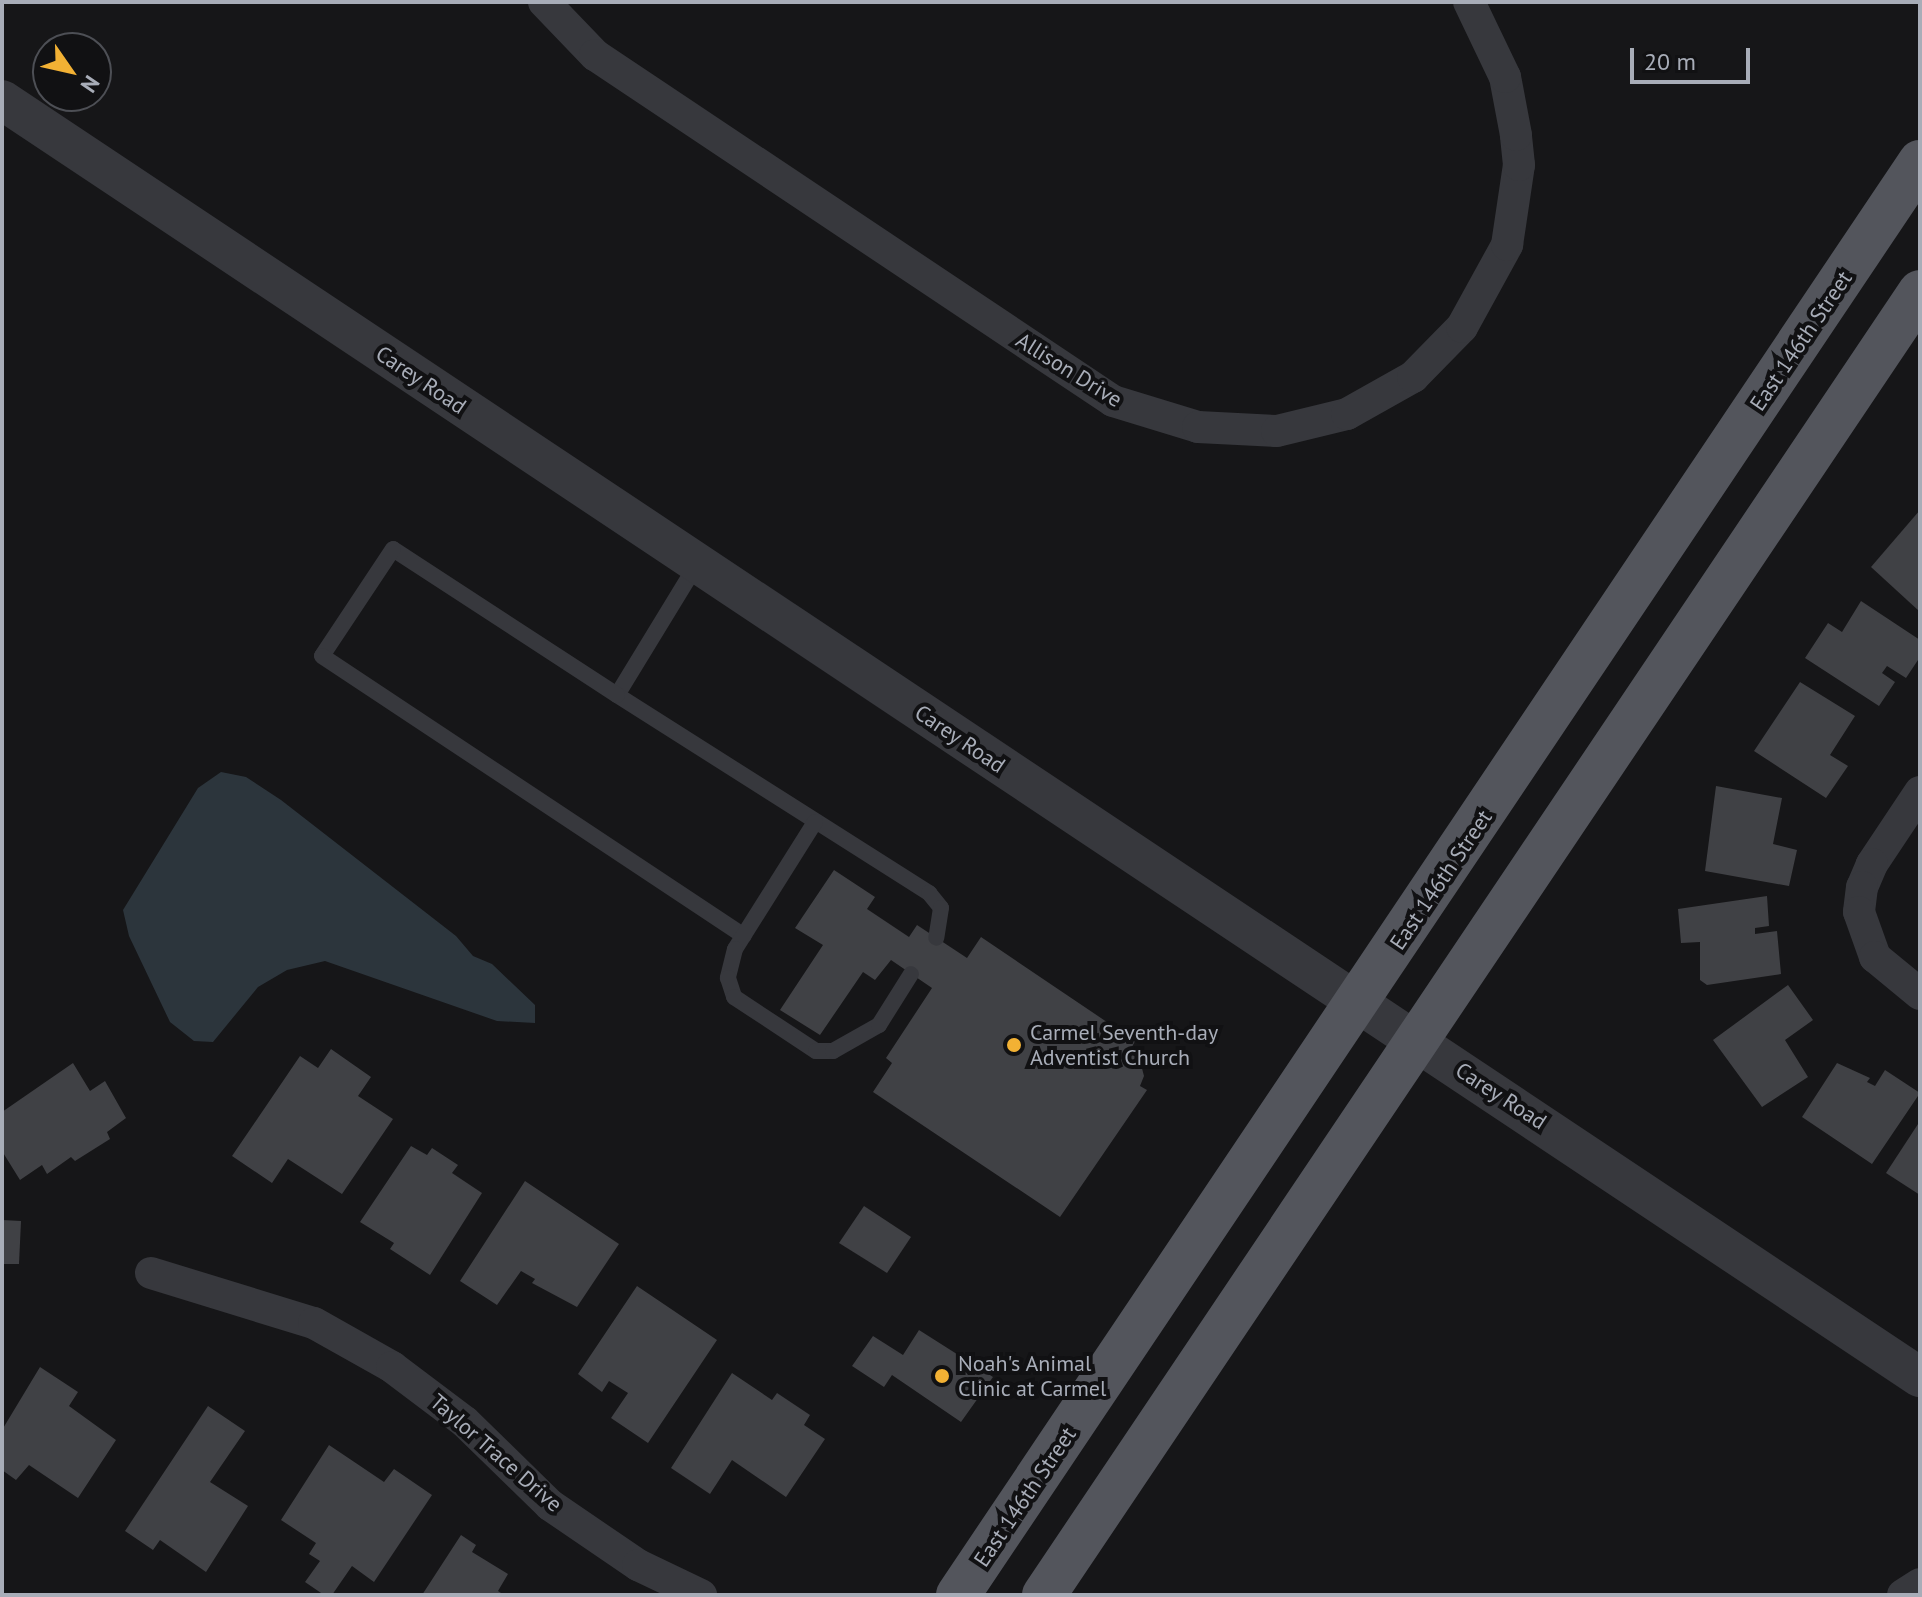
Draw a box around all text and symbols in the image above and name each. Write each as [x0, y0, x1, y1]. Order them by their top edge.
north arrow [32, 32, 112, 112]
scale bar [1634, 32, 1754, 82]
text: 20 m [1644, 46, 1696, 77]
text: N [75, 70, 106, 98]
street label: East 146th Street [1745, 266, 1857, 416]
street label: Allison Drive [1011, 327, 1127, 413]
street label: Carey Road [371, 340, 471, 420]
street label: Carey Road [910, 699, 1010, 779]
street label: East 146th Street [1385, 805, 1497, 955]
place label: Carmel Seventh-day Adventist Church [1030, 1019, 1218, 1070]
marker: Carmel Seventh-day Adventist Church [1005, 1036, 1023, 1054]
street label: Carey Road [1450, 1057, 1552, 1135]
place label: Noah's Animal Clinic at Carmel [958, 1350, 1107, 1402]
marker: Noah's Animal Clinic at Carmel [933, 1367, 951, 1385]
street label: Taylor Trace Drive [424, 1388, 568, 1518]
street label: East 146th Street [969, 1422, 1081, 1572]

